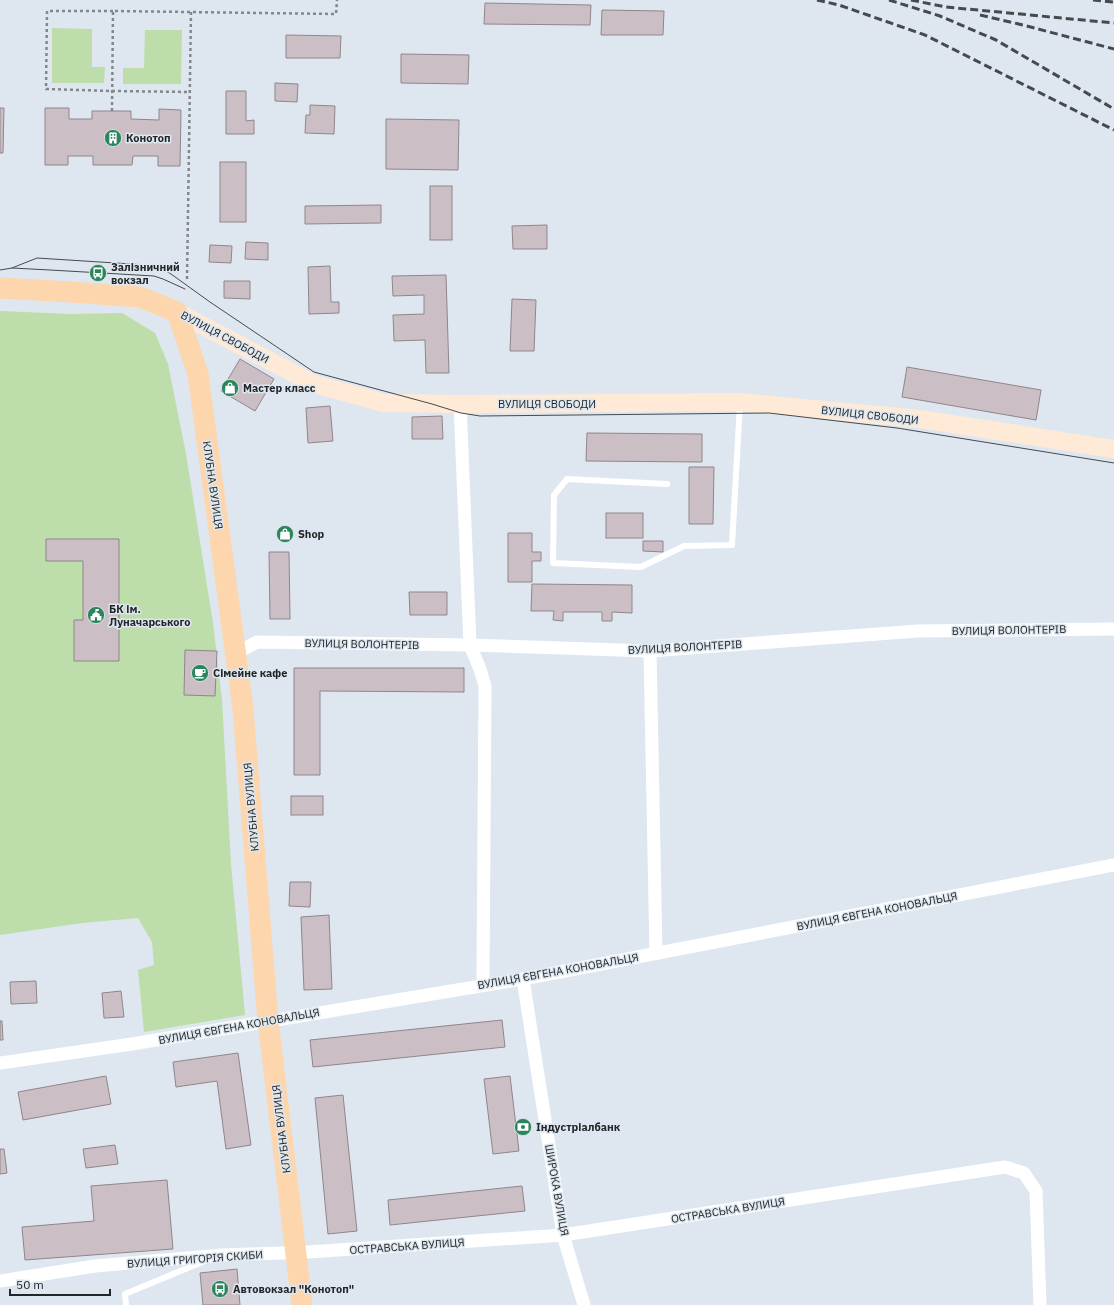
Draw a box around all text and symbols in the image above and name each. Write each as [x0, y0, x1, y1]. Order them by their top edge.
building icon: Конотоп [103, 128, 123, 148]
place label: Конотоп [126, 131, 171, 145]
place label: Залізничний вокзал [111, 260, 180, 287]
bus stop icon: Залізничний вокзал [88, 263, 108, 283]
street label: ВУЛИЦЯ СВОБОДИ [178, 308, 272, 366]
shop icon: Мастер класс [220, 378, 240, 398]
place label: Мастер класс [243, 381, 316, 395]
street label: ВУЛИЦЯ СВОБОДИ [498, 397, 596, 411]
street label: ВУЛИЦЯ СВОБОДИ [820, 403, 920, 427]
street label: КЛУБНА ВУЛИЦЯ [200, 440, 226, 530]
shop icon: Shop [275, 524, 295, 544]
place label: Shop [298, 527, 325, 541]
place label: БК ім. Луначарського [109, 602, 191, 629]
public building icon: БК ім. Луначарського [86, 605, 106, 625]
street label: ВУЛИЦЯ ВОЛОНТЕРІВ [952, 622, 1066, 638]
street label: ВУЛИЦЯ ВОЛОНТЕРІВ [305, 636, 419, 652]
street label: ВУЛИЦЯ ВОЛОНТЕРІВ [627, 637, 743, 657]
cafe icon: Сімейне кафе [190, 663, 210, 683]
place label: Сімейне кафе [213, 666, 287, 680]
street label: КЛУБНА ВУЛИЦЯ [240, 762, 262, 852]
street label: ВУЛИЦЯ ЄВГЕНА КОНОВАЛЬЦЯ [795, 889, 959, 933]
street label: ВУЛИЦЯ ЄВГЕНА КОНОВАЛЬЦЯ [476, 950, 640, 992]
street label: ВУЛИЦЯ ЄВГЕНА КОНОВАЛЬЦЯ [157, 1005, 321, 1047]
street label: КЛУБНА ВУЛИЦЯ [269, 1084, 293, 1174]
bank icon: Індустріалбанк [513, 1117, 533, 1137]
place label: Індустріалбанк [536, 1120, 621, 1134]
street label: ШИРОКА ВУЛИЦЯ [542, 1143, 572, 1237]
street label: ОСТРАВСЬКА ВУЛИЦЯ [670, 1194, 786, 1226]
street label: ОСТРАВСЬКА ВУЛИЦЯ [349, 1235, 465, 1257]
street label: ВУЛИЦЯ ГРИГОРІЯ СКИБИ [127, 1247, 263, 1271]
scale bar [10, 1271, 110, 1297]
text: 50 m [16, 1277, 44, 1292]
bus stop icon: Автовокзал "Конотоп" [210, 1279, 230, 1299]
place label: Автовокзал "Конотоп" [233, 1282, 354, 1296]

